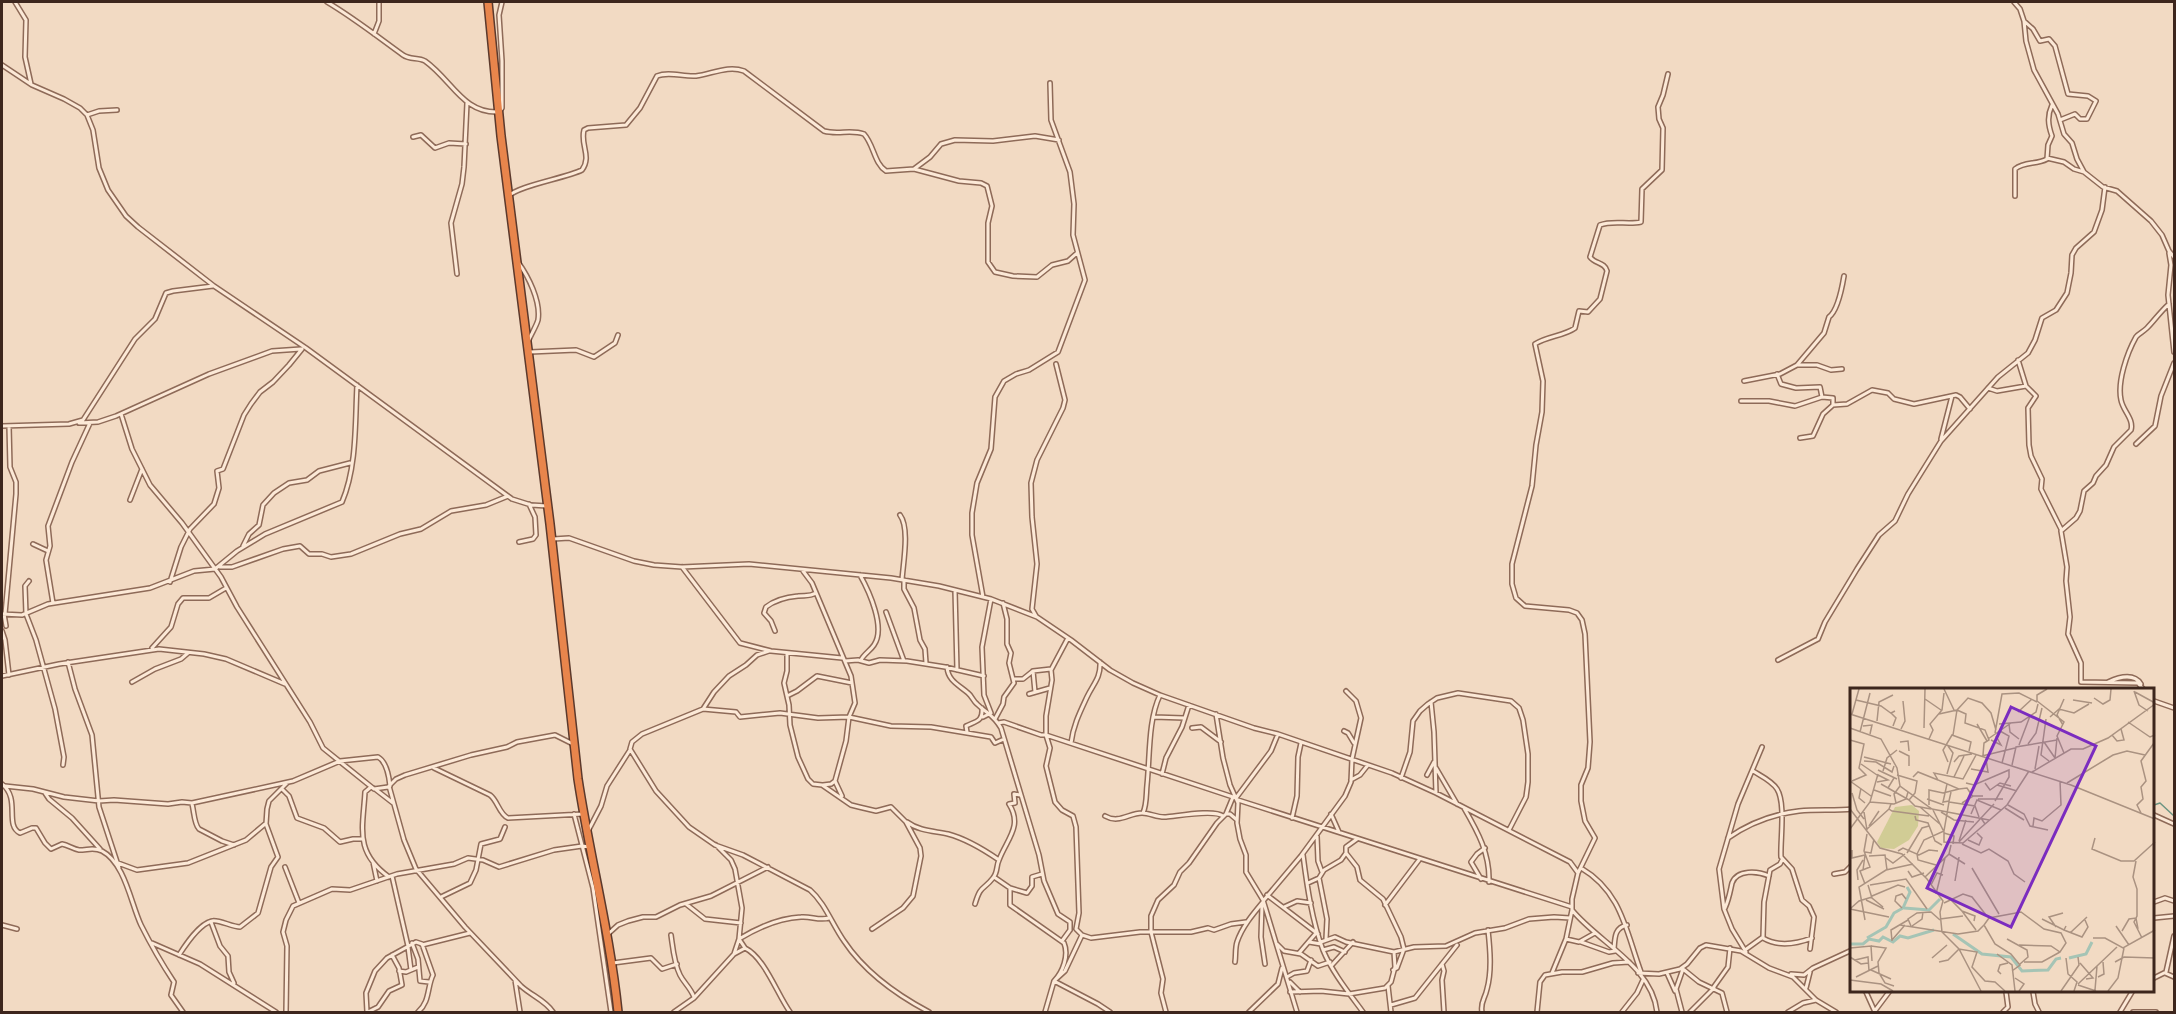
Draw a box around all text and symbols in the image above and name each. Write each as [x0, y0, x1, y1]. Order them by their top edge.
inset map [1850, 688, 2155, 993]

